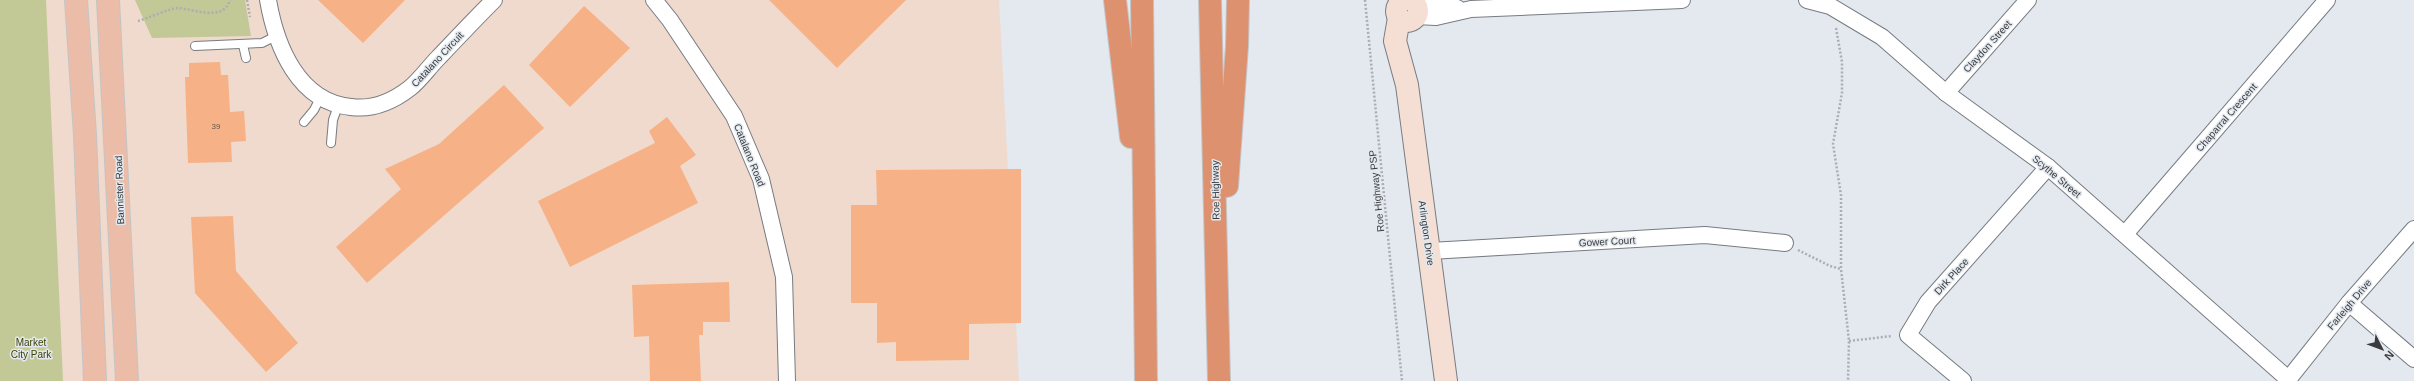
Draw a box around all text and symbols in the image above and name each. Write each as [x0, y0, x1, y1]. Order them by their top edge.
street label: Claydon Street [1961, 18, 2014, 75]
street label: Catalano Circuit [409, 29, 466, 89]
street label: Chaparral Crescent [2194, 81, 2259, 154]
house number: 39 [212, 122, 221, 131]
street label: Catalano Road [732, 122, 767, 188]
street label: Roe Highway PSP [1367, 149, 1386, 232]
street label: Scythe Street [2030, 153, 2083, 200]
street label: Bannister Road [113, 155, 126, 225]
street label: Roe Highway [1209, 160, 1222, 220]
street label: Arlington Drive [1416, 200, 1437, 267]
street label: Gower Court [1578, 235, 1636, 248]
street label: Dirk Place [1932, 255, 1971, 297]
street label: Farleigh Drive [2325, 277, 2374, 332]
north arrow [2362, 329, 2402, 369]
park label: Market City Park [11, 337, 52, 360]
text: N [2382, 349, 2397, 363]

